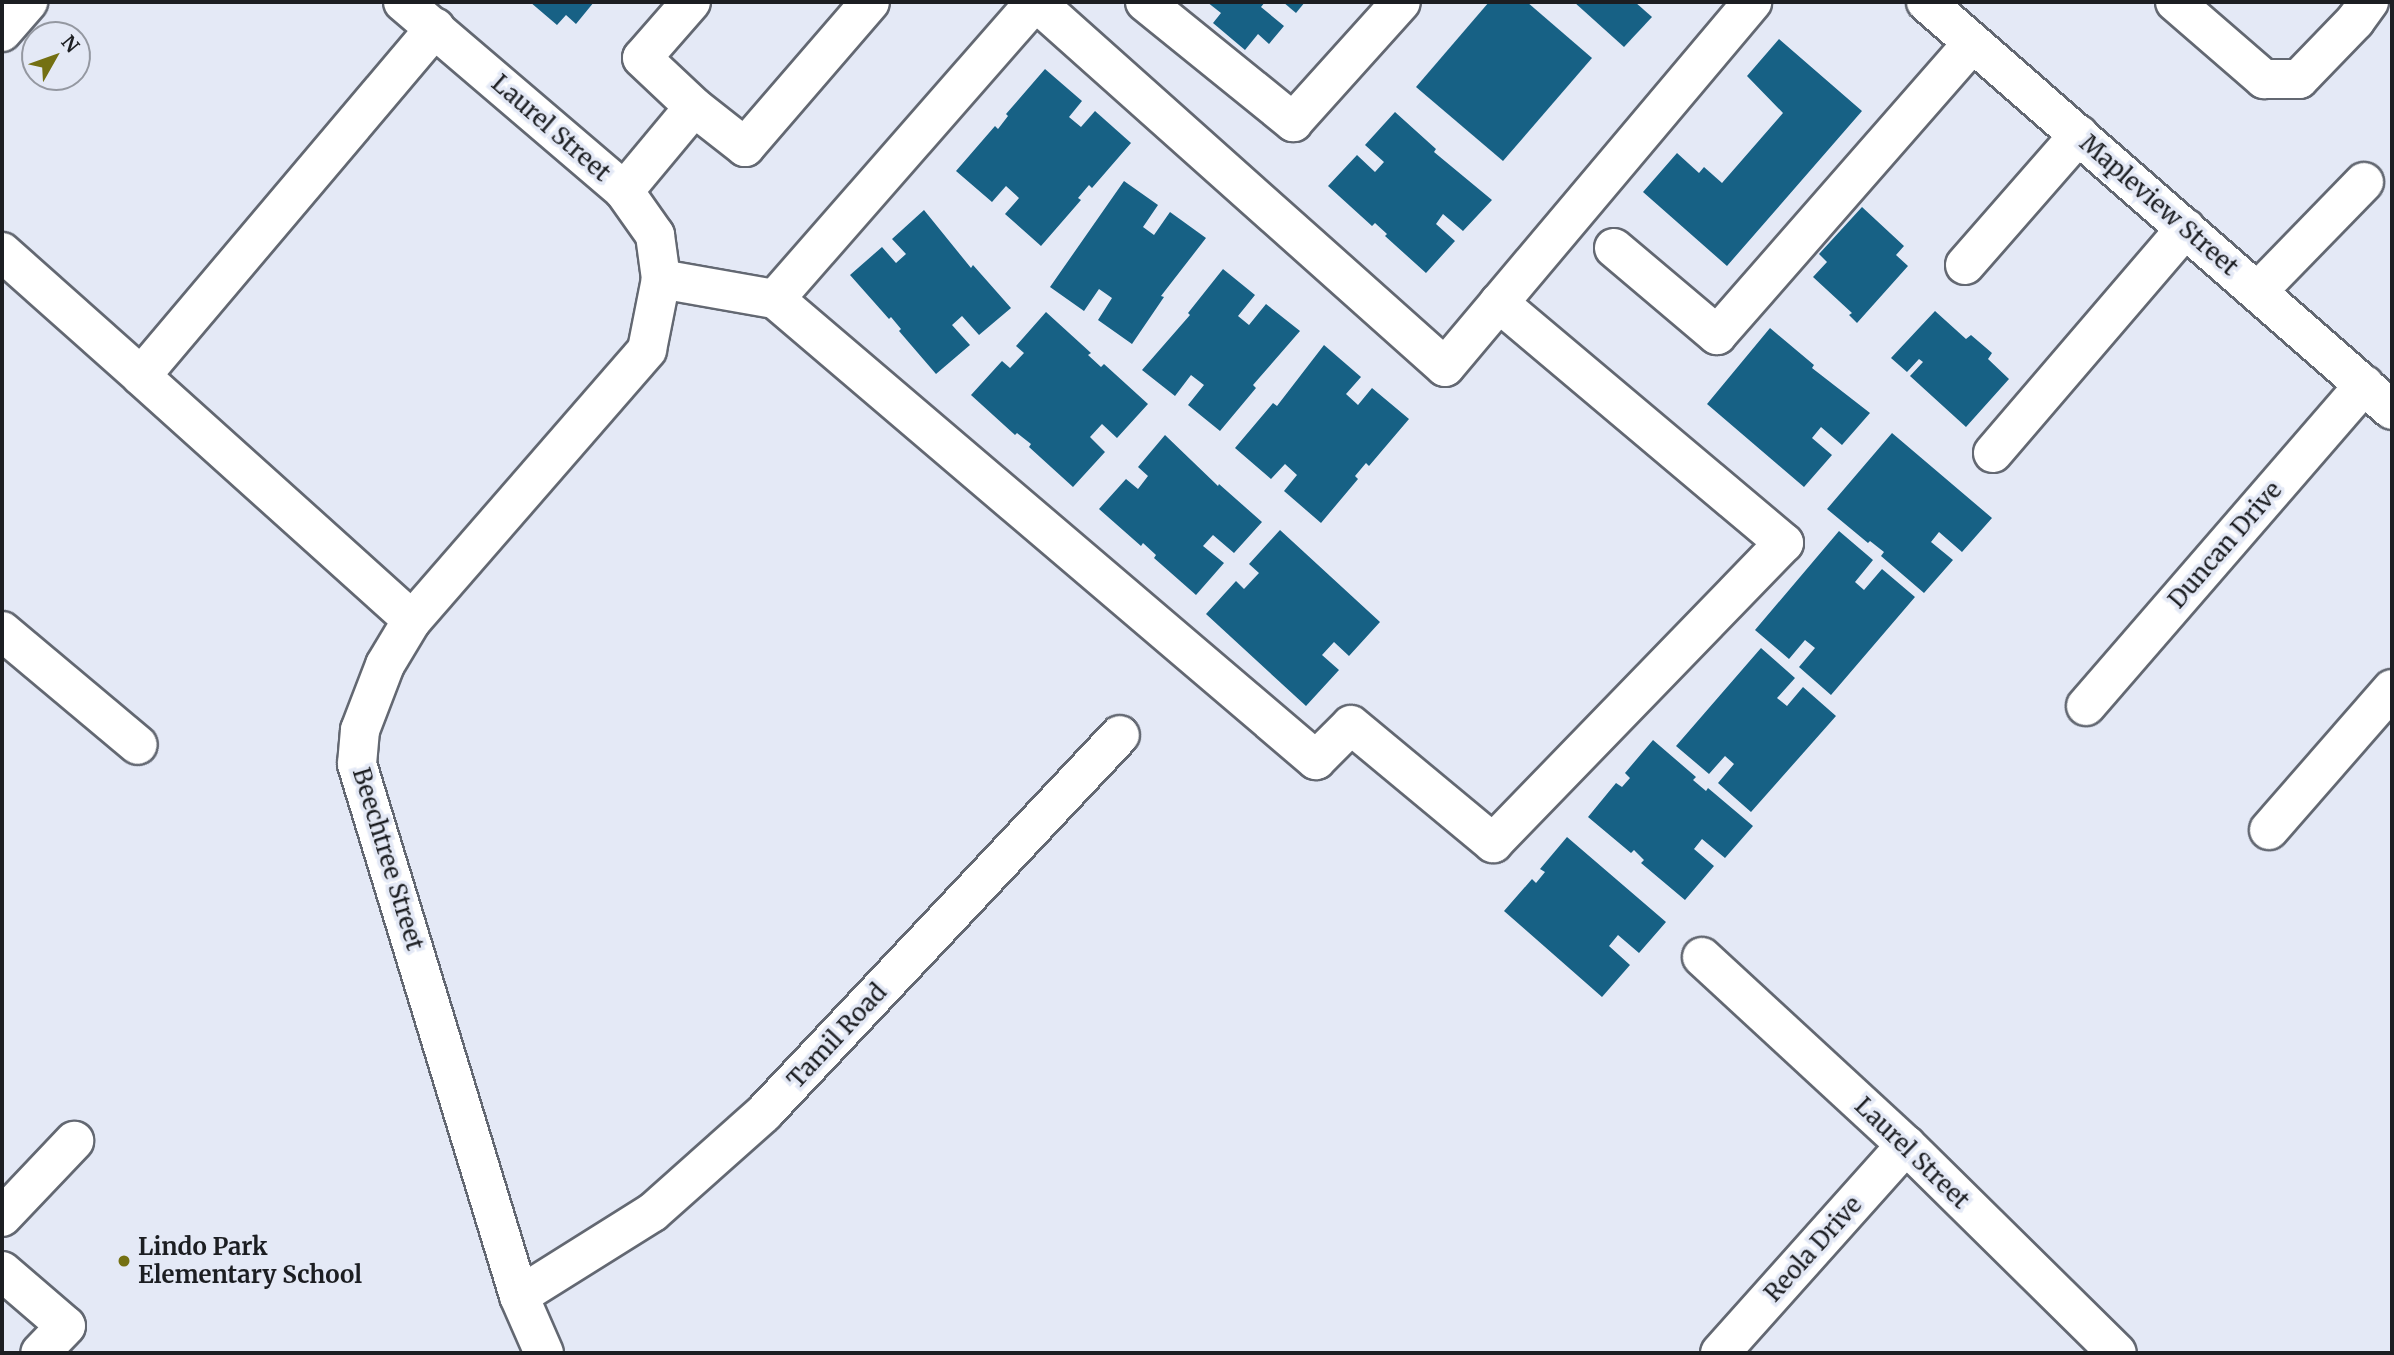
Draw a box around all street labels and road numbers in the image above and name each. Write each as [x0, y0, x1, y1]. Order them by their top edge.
street label: Laurel Street [486, 69, 616, 187]
street label: Mapleview Street [2074, 129, 2244, 281]
street label: Duncan Drive [2162, 476, 2288, 614]
street label: Beechtree Street [347, 764, 429, 954]
street label: Tamil Road [781, 978, 893, 1094]
street label: Laurel Street [1849, 1091, 1975, 1215]
street label: Reola Drive [1758, 1190, 1868, 1308]

